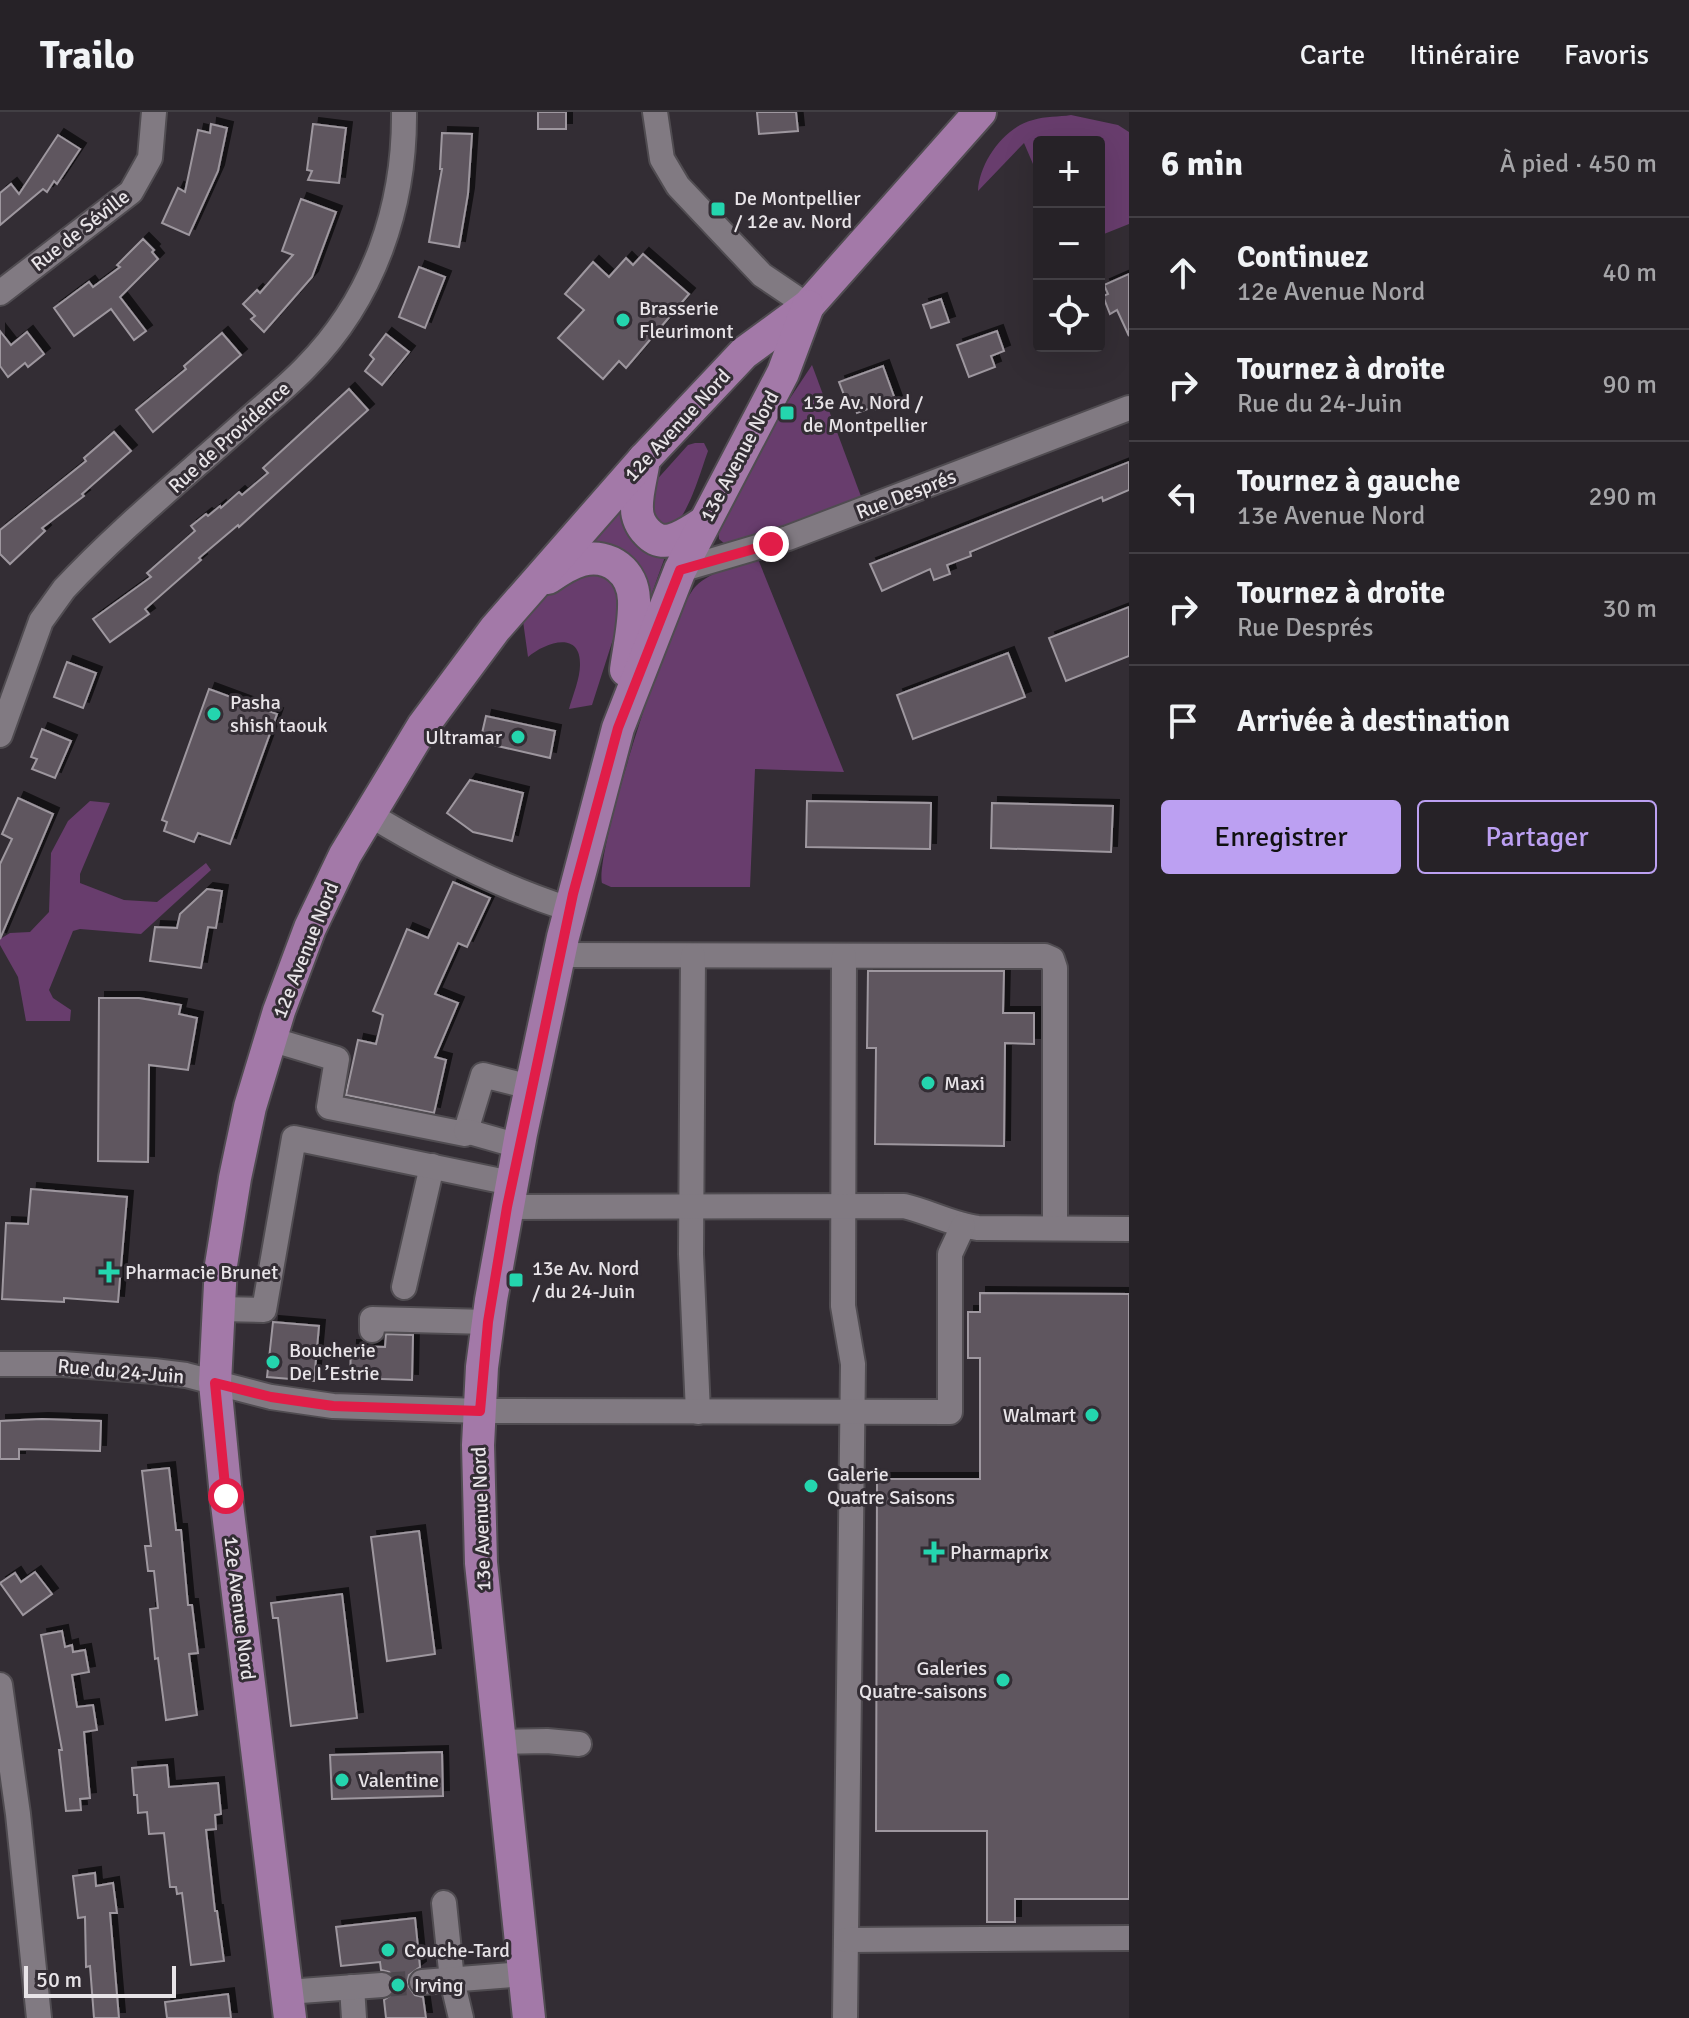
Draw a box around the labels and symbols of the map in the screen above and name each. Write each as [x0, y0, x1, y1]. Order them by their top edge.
street label: Rue de Séville [26, 184, 135, 277]
place label: De Montpellier / 12e av. Nord [734, 186, 861, 234]
marker: De Montpellier / 12e av. Nord [709, 200, 727, 218]
place label: Brasserie Fleurimont [639, 296, 733, 344]
marker: Brasserie Fleurimont [614, 311, 632, 329]
street label: 12e Avenue Nord [619, 364, 736, 487]
street label: Rue de Providence [163, 376, 295, 499]
street label: 13e Avenue Nord [694, 386, 784, 526]
place label: 13e Av. Nord / de Montpellier [803, 390, 928, 438]
marker: 13e Av. Nord / de Montpellier [778, 404, 796, 422]
street label: Rue Després [853, 464, 960, 525]
route end [753, 526, 789, 562]
place label: Pasha shish taouk [230, 690, 328, 738]
marker: Pasha shish taouk [205, 705, 223, 723]
place label: Ultramar [425, 725, 503, 750]
marker: Ultramar [509, 728, 527, 746]
street label: 12e Avenue Nord [267, 878, 344, 1022]
place label: Maxi [944, 1071, 985, 1096]
marker: Maxi [919, 1074, 937, 1092]
place label: 13e Av. Nord / du 24-Juin [532, 1256, 639, 1304]
place label: Pharmacie Brunet [125, 1260, 278, 1285]
marker: Pharmacie Brunet [100, 1263, 118, 1281]
marker: 13e Av. Nord / du 24-Juin [507, 1271, 525, 1289]
place label: Boucherie De L’Estrie [289, 1338, 380, 1386]
marker: Boucherie De L’Estrie [264, 1353, 282, 1371]
street label: Rue du 24-Juin [57, 1354, 185, 1389]
place label: Walmart [1003, 1403, 1076, 1428]
marker: Walmart [1083, 1406, 1101, 1424]
street label: 13e Avenue Nord [466, 1446, 497, 1592]
place label: Galerie Quatre Saisons [827, 1462, 955, 1510]
marker: Galerie Quatre Saisons [802, 1477, 820, 1495]
route start [208, 1478, 244, 1514]
street label: 12e Avenue Nord [218, 1535, 261, 1681]
place label: Pharmaprix [950, 1540, 1049, 1565]
marker: Pharmaprix [925, 1543, 943, 1561]
place label: Galeries Quatre-saisons [859, 1656, 987, 1704]
marker: Galeries Quatre-saisons [994, 1671, 1012, 1689]
place label: Valentine [358, 1768, 439, 1793]
marker: Valentine [333, 1771, 351, 1789]
place label: Couche-Tard [404, 1938, 510, 1963]
marker: Couche-Tard [379, 1941, 397, 1959]
scale bar [24, 1962, 176, 1998]
place label: Irving [414, 1973, 464, 1998]
marker: Irving [389, 1976, 407, 1994]

